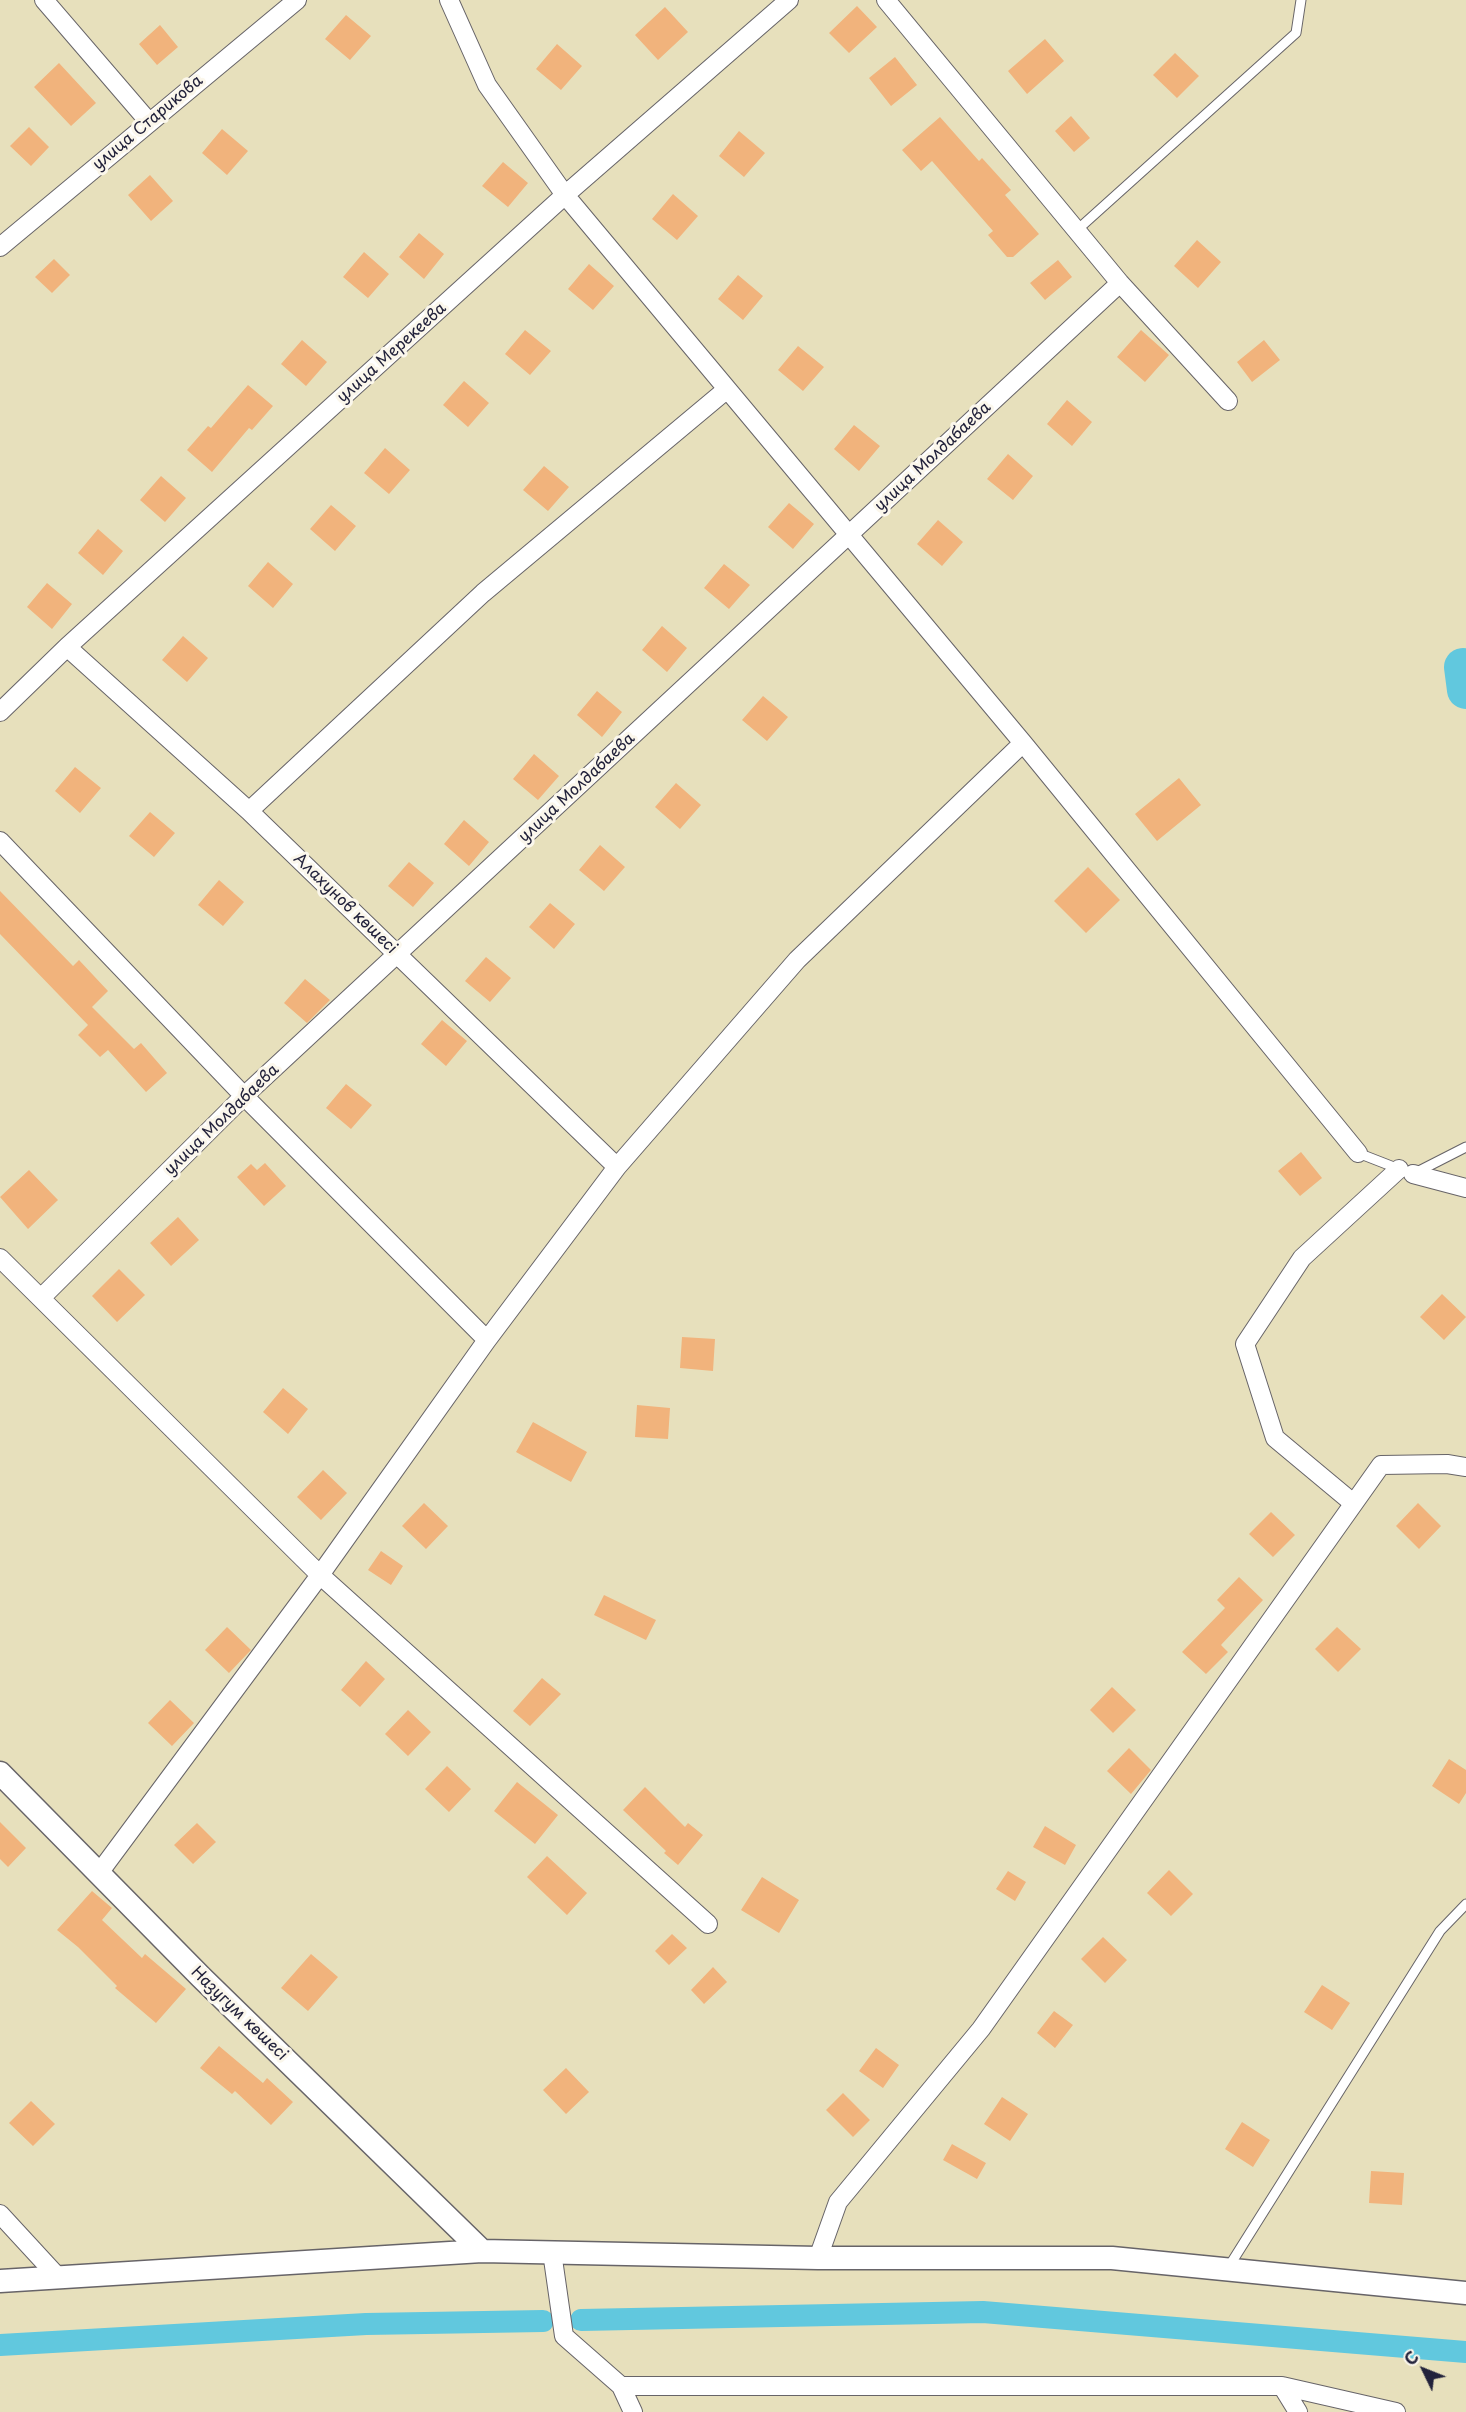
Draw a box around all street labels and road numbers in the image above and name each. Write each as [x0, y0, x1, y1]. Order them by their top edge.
street label: улица Старикова [89, 71, 207, 175]
street label: улица Мерекеева [334, 299, 450, 407]
street label: улица Молдабаева [871, 398, 995, 516]
street label: улица Молдабаева [515, 729, 639, 847]
street label: Алахунов көшесі [289, 850, 401, 958]
street label: улица Молдабаева [161, 1060, 283, 1180]
street label: Назугум көшесі [187, 1963, 291, 2065]

